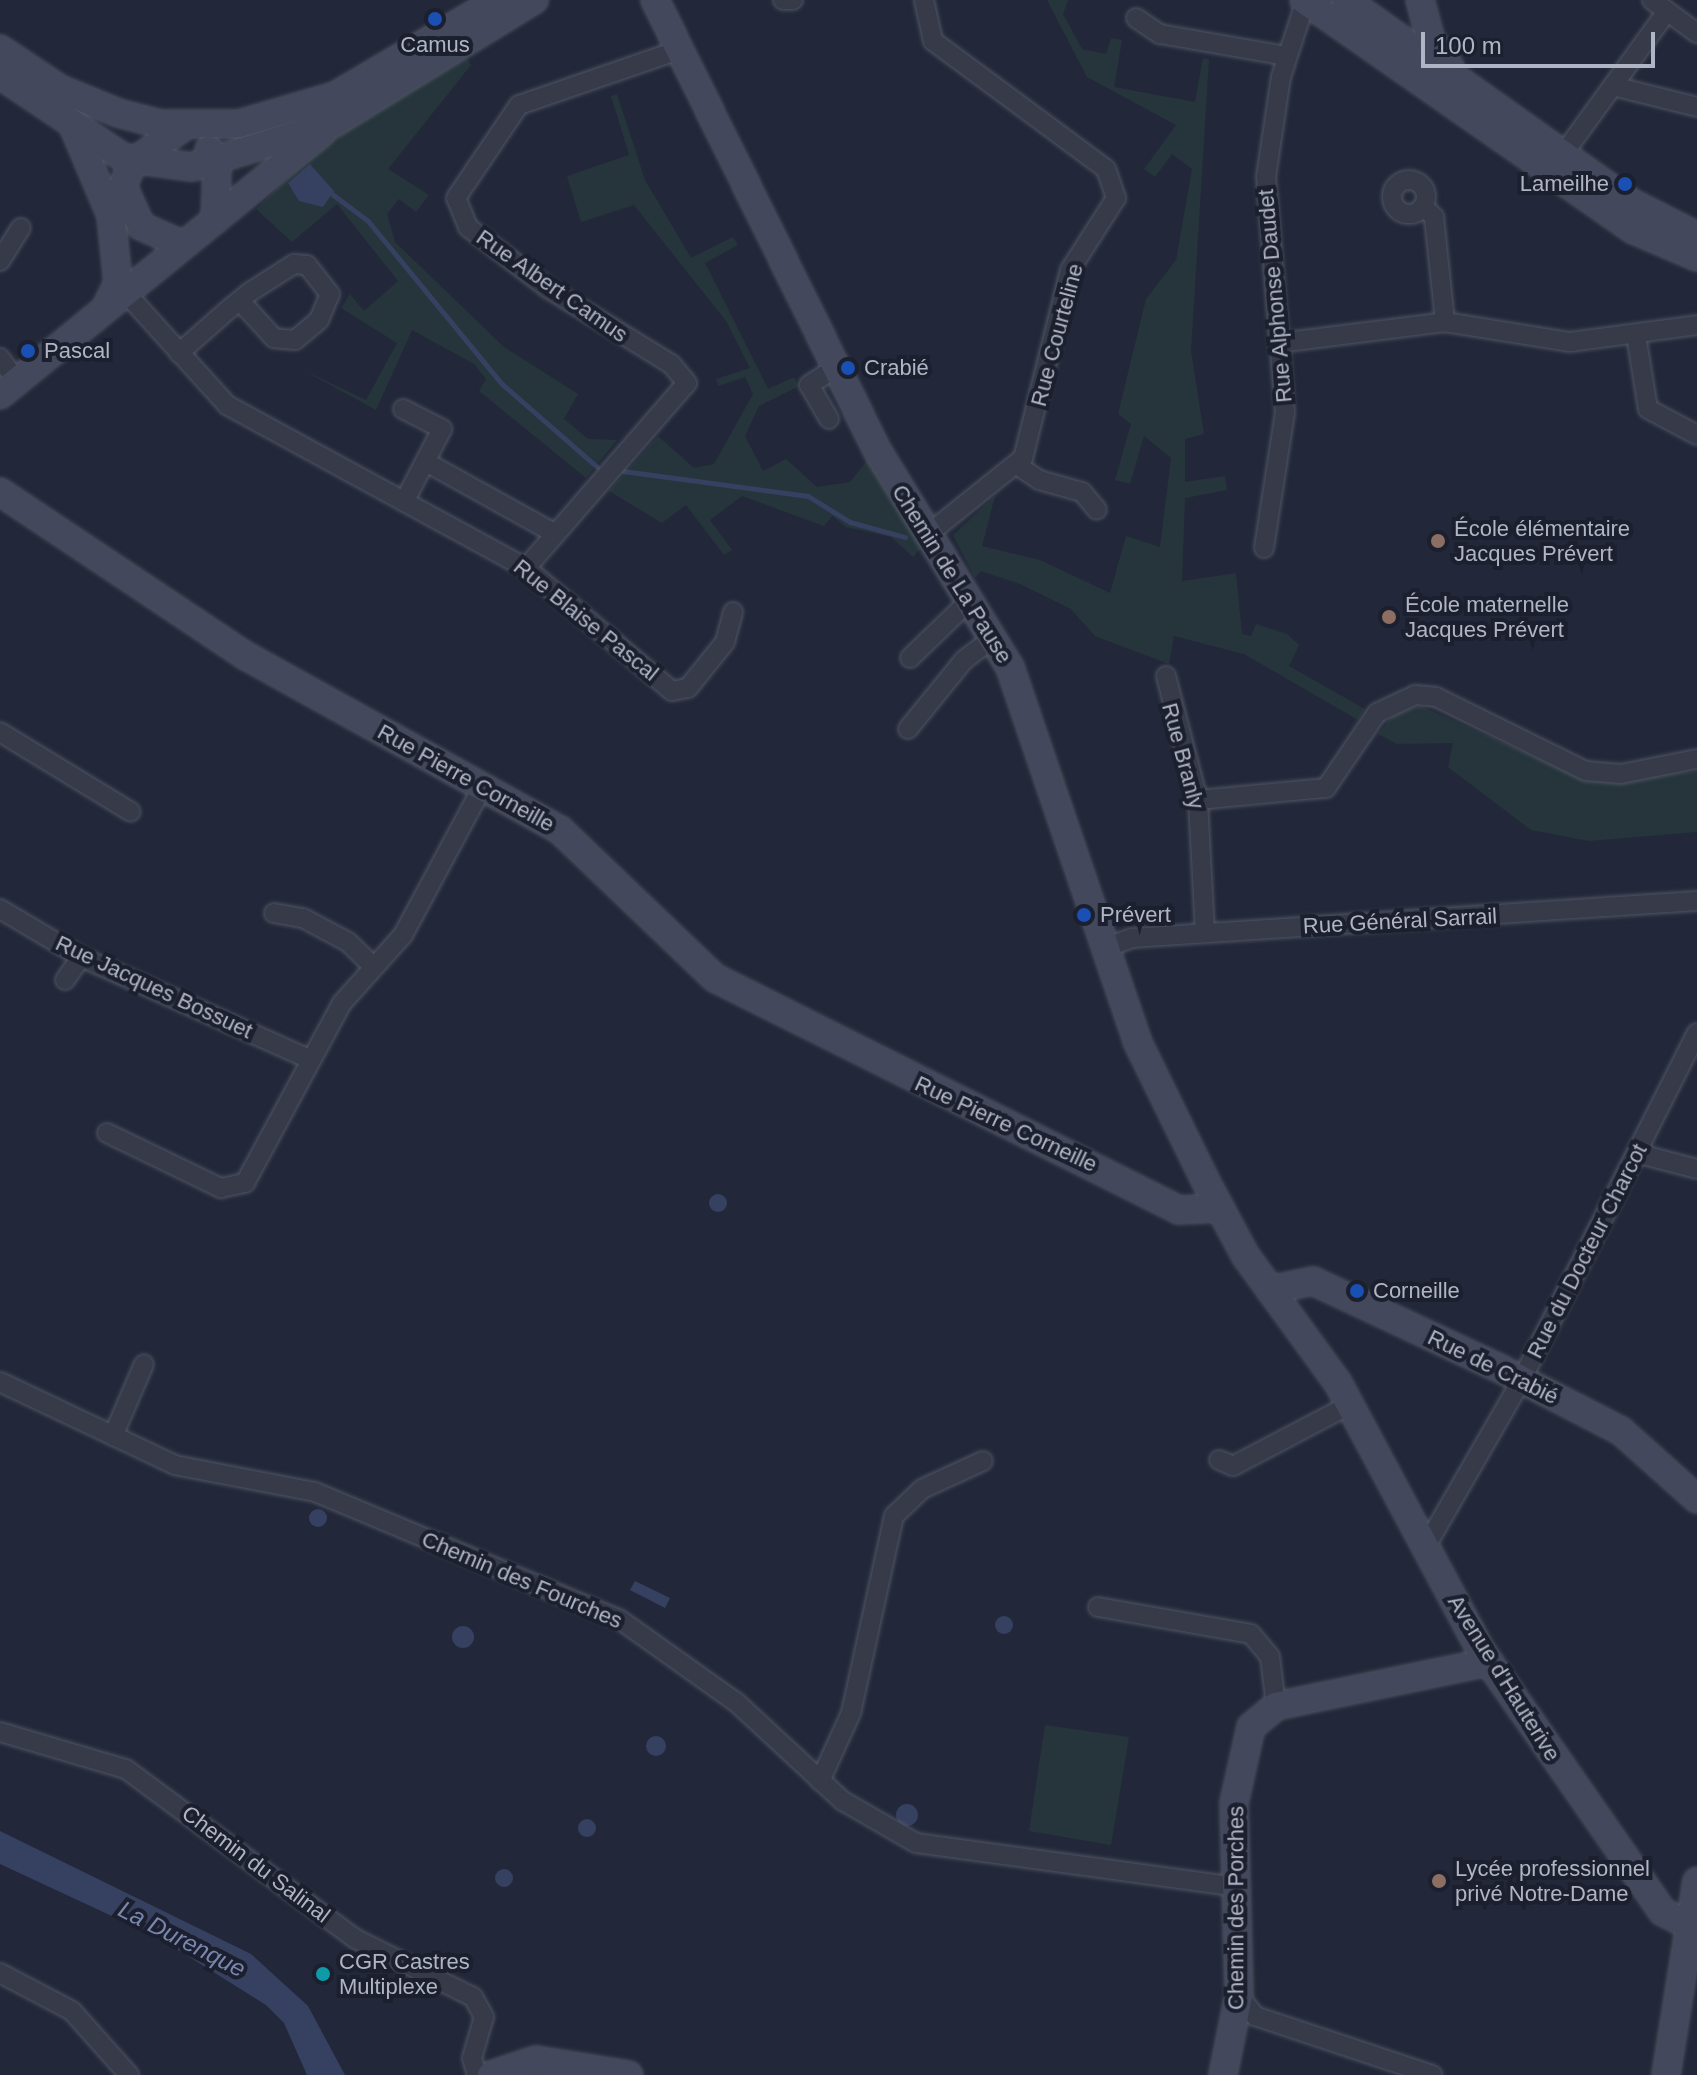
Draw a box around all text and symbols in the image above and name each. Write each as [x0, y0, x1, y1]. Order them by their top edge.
marker: Camus [426, 10, 444, 28]
scale bar [1425, 16, 1659, 66]
place label: Camus [400, 32, 470, 58]
text: 100 m [1435, 32, 1502, 59]
place label: Lameilhe [1520, 171, 1609, 197]
marker: Lameilhe [1616, 175, 1634, 193]
street label: Rue Alphonse Daudet [1252, 188, 1298, 404]
street label: Rue Albert Camus [471, 224, 633, 348]
street label: Rue Courteline [1025, 261, 1089, 409]
place label: Pascal [44, 338, 110, 364]
marker: Pascal [19, 342, 37, 360]
place label: Crabié [864, 355, 929, 381]
marker: Crabié [839, 359, 857, 377]
street label: Chemin de La Pause [886, 480, 1018, 668]
place label: École élémentaire Jacques Prévert [1454, 515, 1630, 566]
marker: École élémentaire Jacques Prévert [1429, 532, 1447, 550]
street label: Rue Blaise Pascal [508, 554, 664, 686]
place label: École maternelle Jacques Prévert [1405, 591, 1569, 642]
marker: École maternelle Jacques Prévert [1380, 608, 1398, 626]
street label: Rue Branly [1156, 700, 1210, 812]
street label: Rue Pierre Corneille [373, 718, 559, 838]
place label: Prévert [1100, 902, 1171, 928]
street label: Rue Général Sarrail [1302, 903, 1498, 939]
marker: Prévert [1075, 906, 1093, 924]
street label: Rue Jacques Bossuet [51, 930, 257, 1044]
street label: Rue Pierre Corneille [911, 1070, 1101, 1178]
street label: Rue du Docteur Charcot [1521, 1139, 1653, 1363]
place label: Corneille [1373, 1278, 1460, 1304]
marker: Corneille [1348, 1282, 1366, 1300]
street label: Rue de Crabié [1423, 1324, 1563, 1410]
street label: Chemin des Fourches [418, 1526, 626, 1634]
street label: Avenue d'Hauterive [1442, 1590, 1566, 1766]
street label: Chemin du Salinal [177, 1800, 335, 1928]
street label: Chemin des Porches [1223, 1806, 1249, 2010]
place label: Lycée professionnel privé Notre-Dame [1455, 1855, 1650, 1906]
marker: Lycée professionnel privé Notre-Dame [1430, 1872, 1448, 1890]
water label: La Durenque [114, 1895, 250, 1983]
place label: CGR Castres Multiplexe [339, 1948, 470, 2000]
marker: CGR Castres Multiplexe [314, 1965, 332, 1983]

